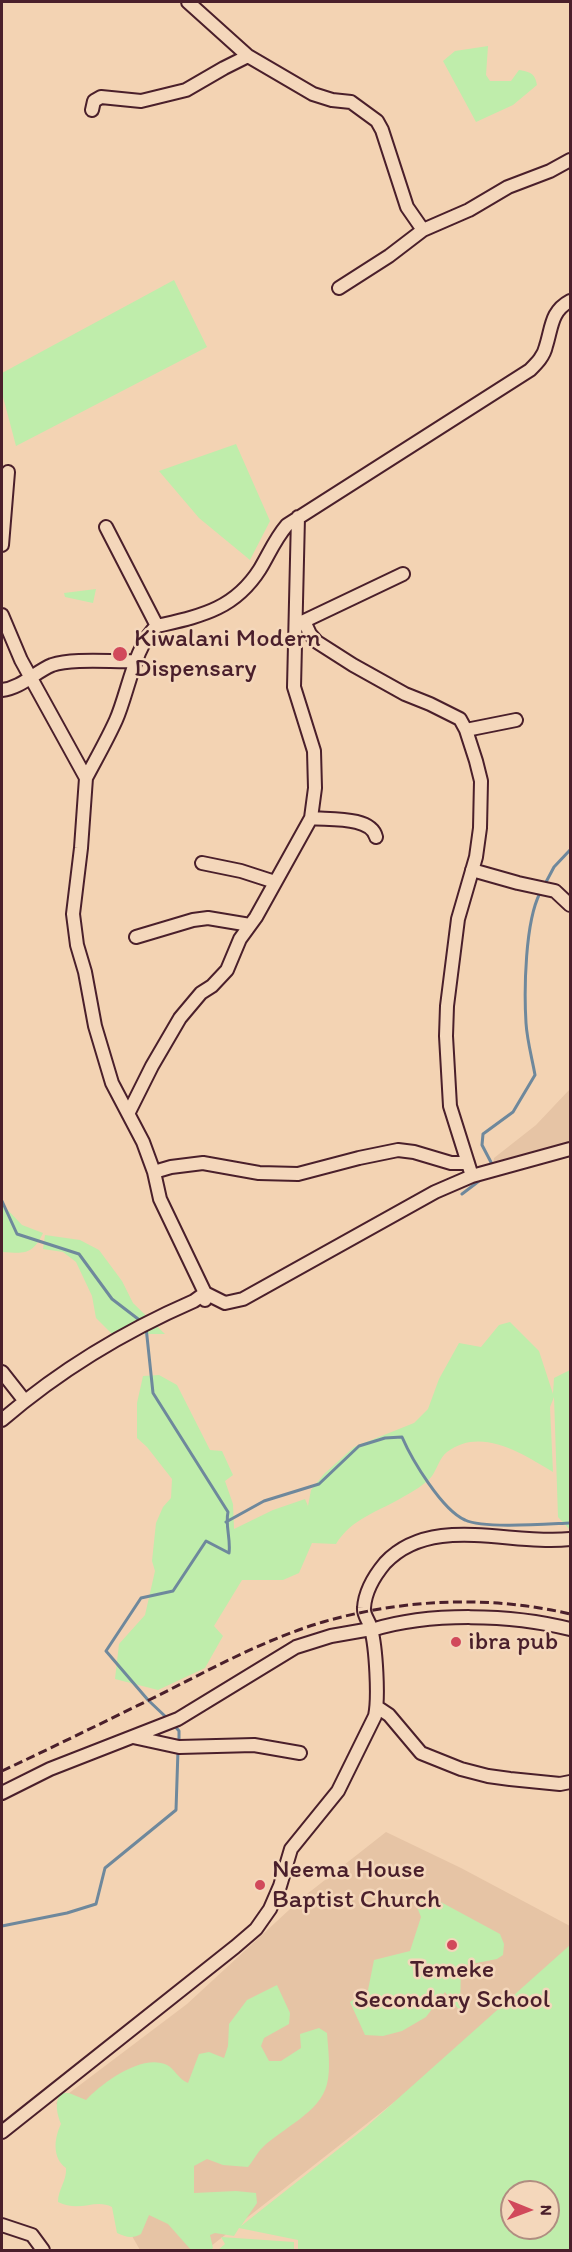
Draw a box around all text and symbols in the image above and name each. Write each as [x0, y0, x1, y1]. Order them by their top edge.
place label: Kiwalani Modern Dispensary [134, 623, 321, 684]
marker: Kiwalani Modern Dispensary [111, 645, 129, 663]
place label: ibra pub [468, 1626, 558, 1658]
marker: ibra pub [449, 1635, 463, 1649]
place label: Neema House Baptist Church [272, 1854, 441, 1916]
marker: Neema House Baptist Church [253, 1878, 267, 1892]
marker: Temeke Secondary School [445, 1938, 459, 1952]
place label: Temeke Secondary School [354, 1954, 550, 2015]
north arrow [500, 2180, 560, 2240]
text: N [537, 2205, 556, 2216]

